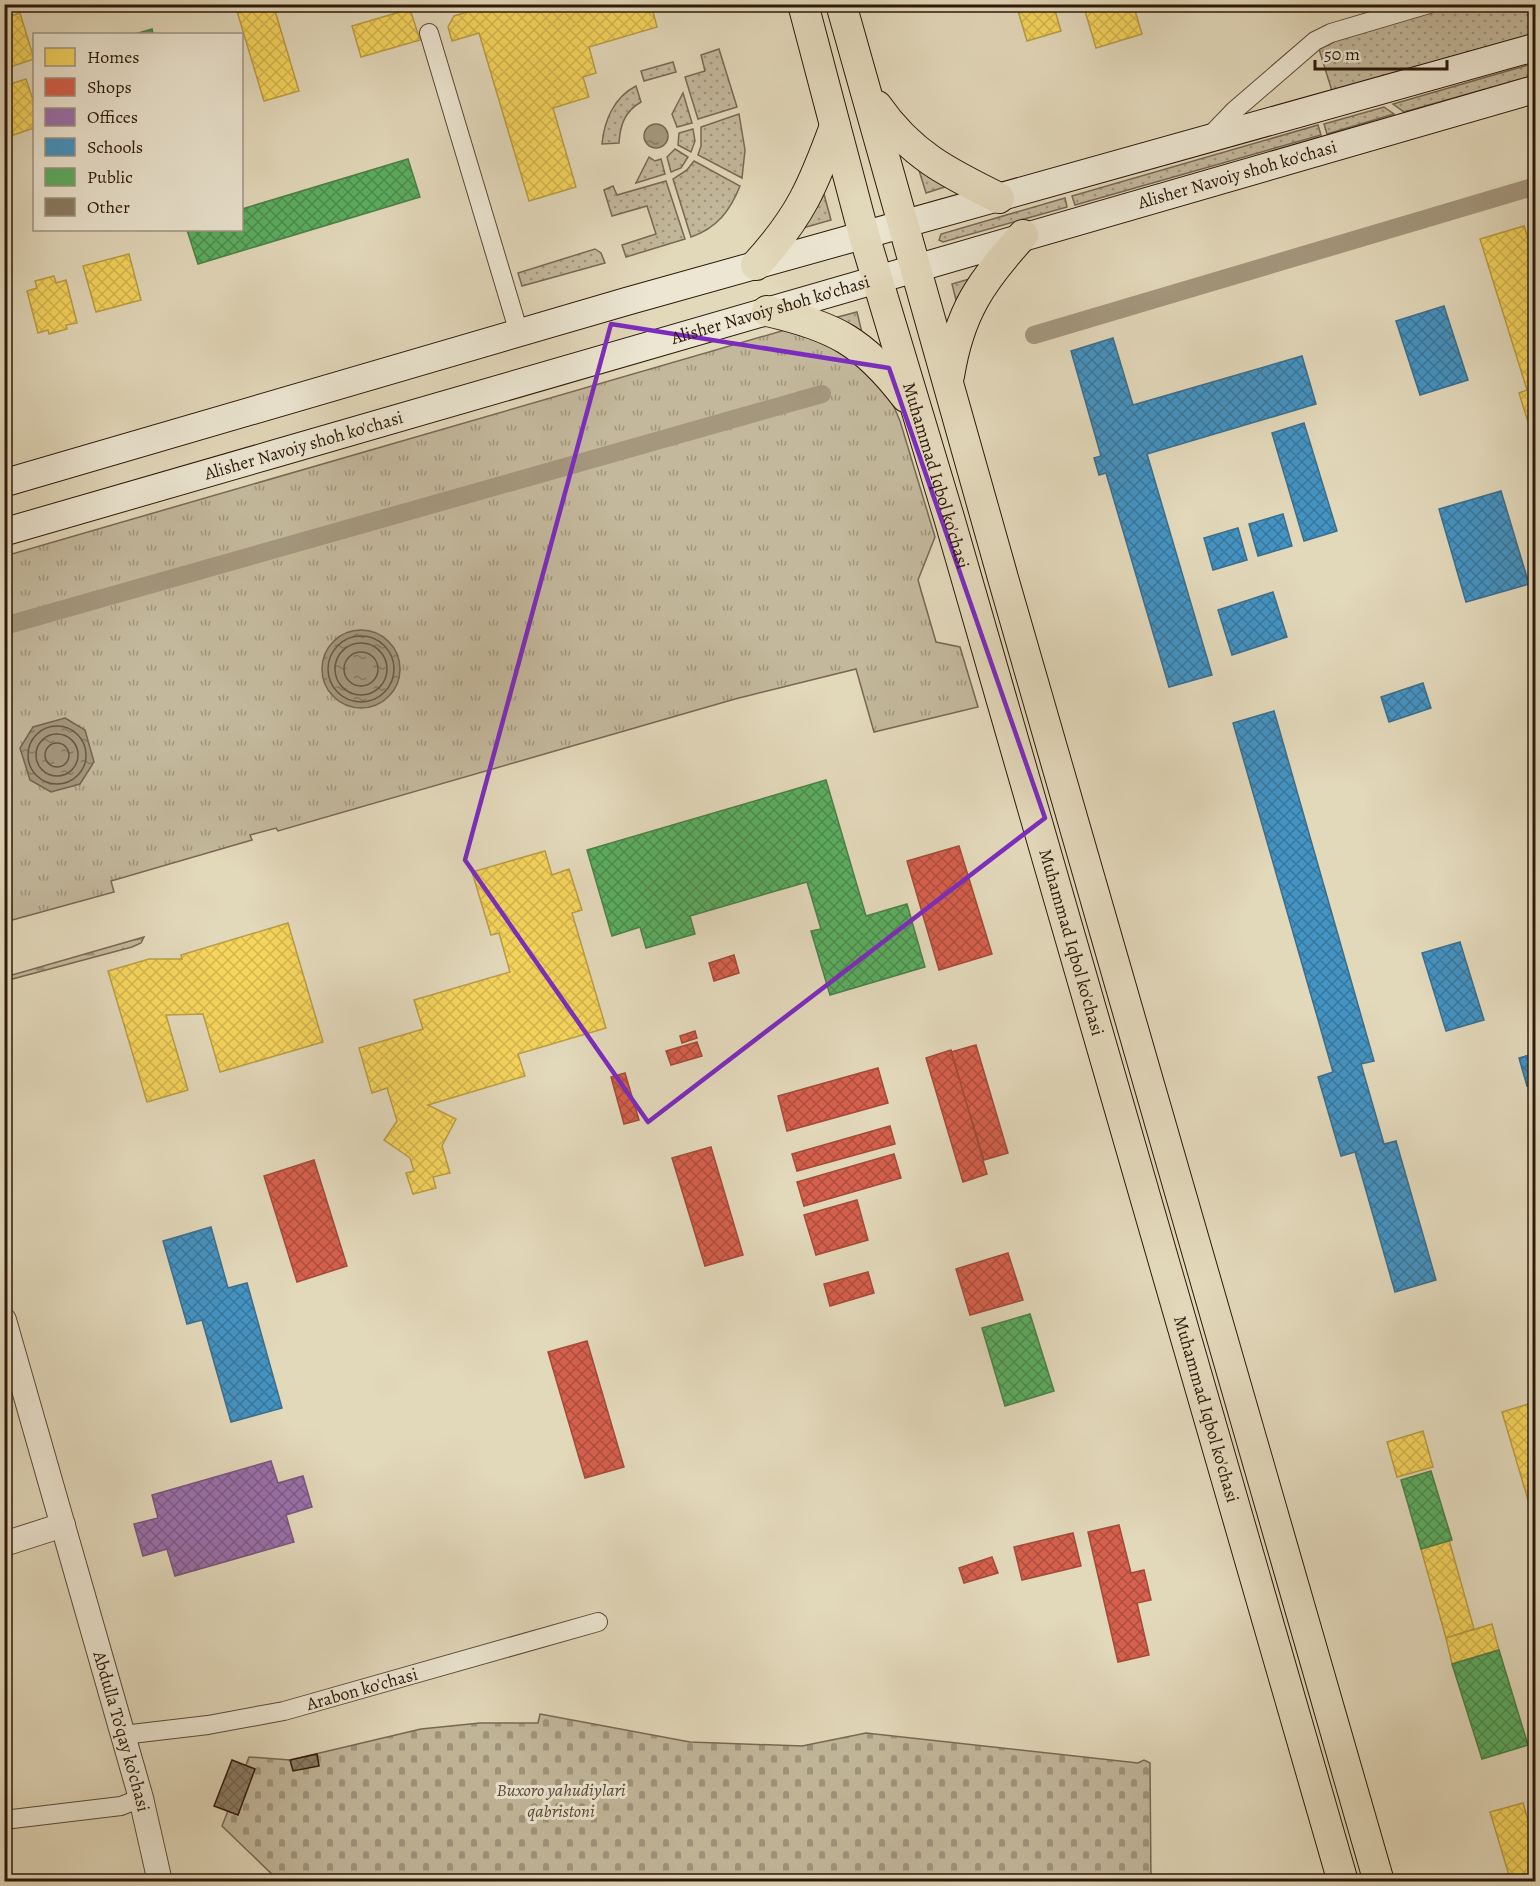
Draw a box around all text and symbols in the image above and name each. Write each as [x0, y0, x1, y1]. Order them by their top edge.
legend [33, 33, 243, 231]
scale bar [1315, 33, 1447, 71]
text: 50 m [1324, 42, 1360, 66]
text: Homes [87, 45, 139, 69]
text: Shops [87, 75, 132, 99]
text: Offices [87, 105, 138, 129]
street label: Alisher Navoiy shoh ko'chasi [1134, 134, 1339, 215]
text: Schools [87, 135, 143, 159]
text: Public [87, 165, 133, 189]
text: Other [87, 195, 130, 219]
street label: Alisher Navoiy shoh ko'chasi [667, 269, 873, 350]
street label: Muhammad Iqbol ko'chasi [897, 379, 975, 572]
street label: Alisher Navoiy shoh ko'chasi [201, 405, 406, 486]
street label: Muhammad Iqbol ko'chasi [1033, 846, 1110, 1038]
street label: Muhammad Iqbol ko'chasi [1168, 1313, 1245, 1505]
street label: Abdulla To’qay ko’chasi [87, 1647, 156, 1814]
street label: Arabon ko'chasi [303, 1662, 420, 1716]
park label: Buxoro yahudiylari qabristoni [497, 1778, 626, 1823]

